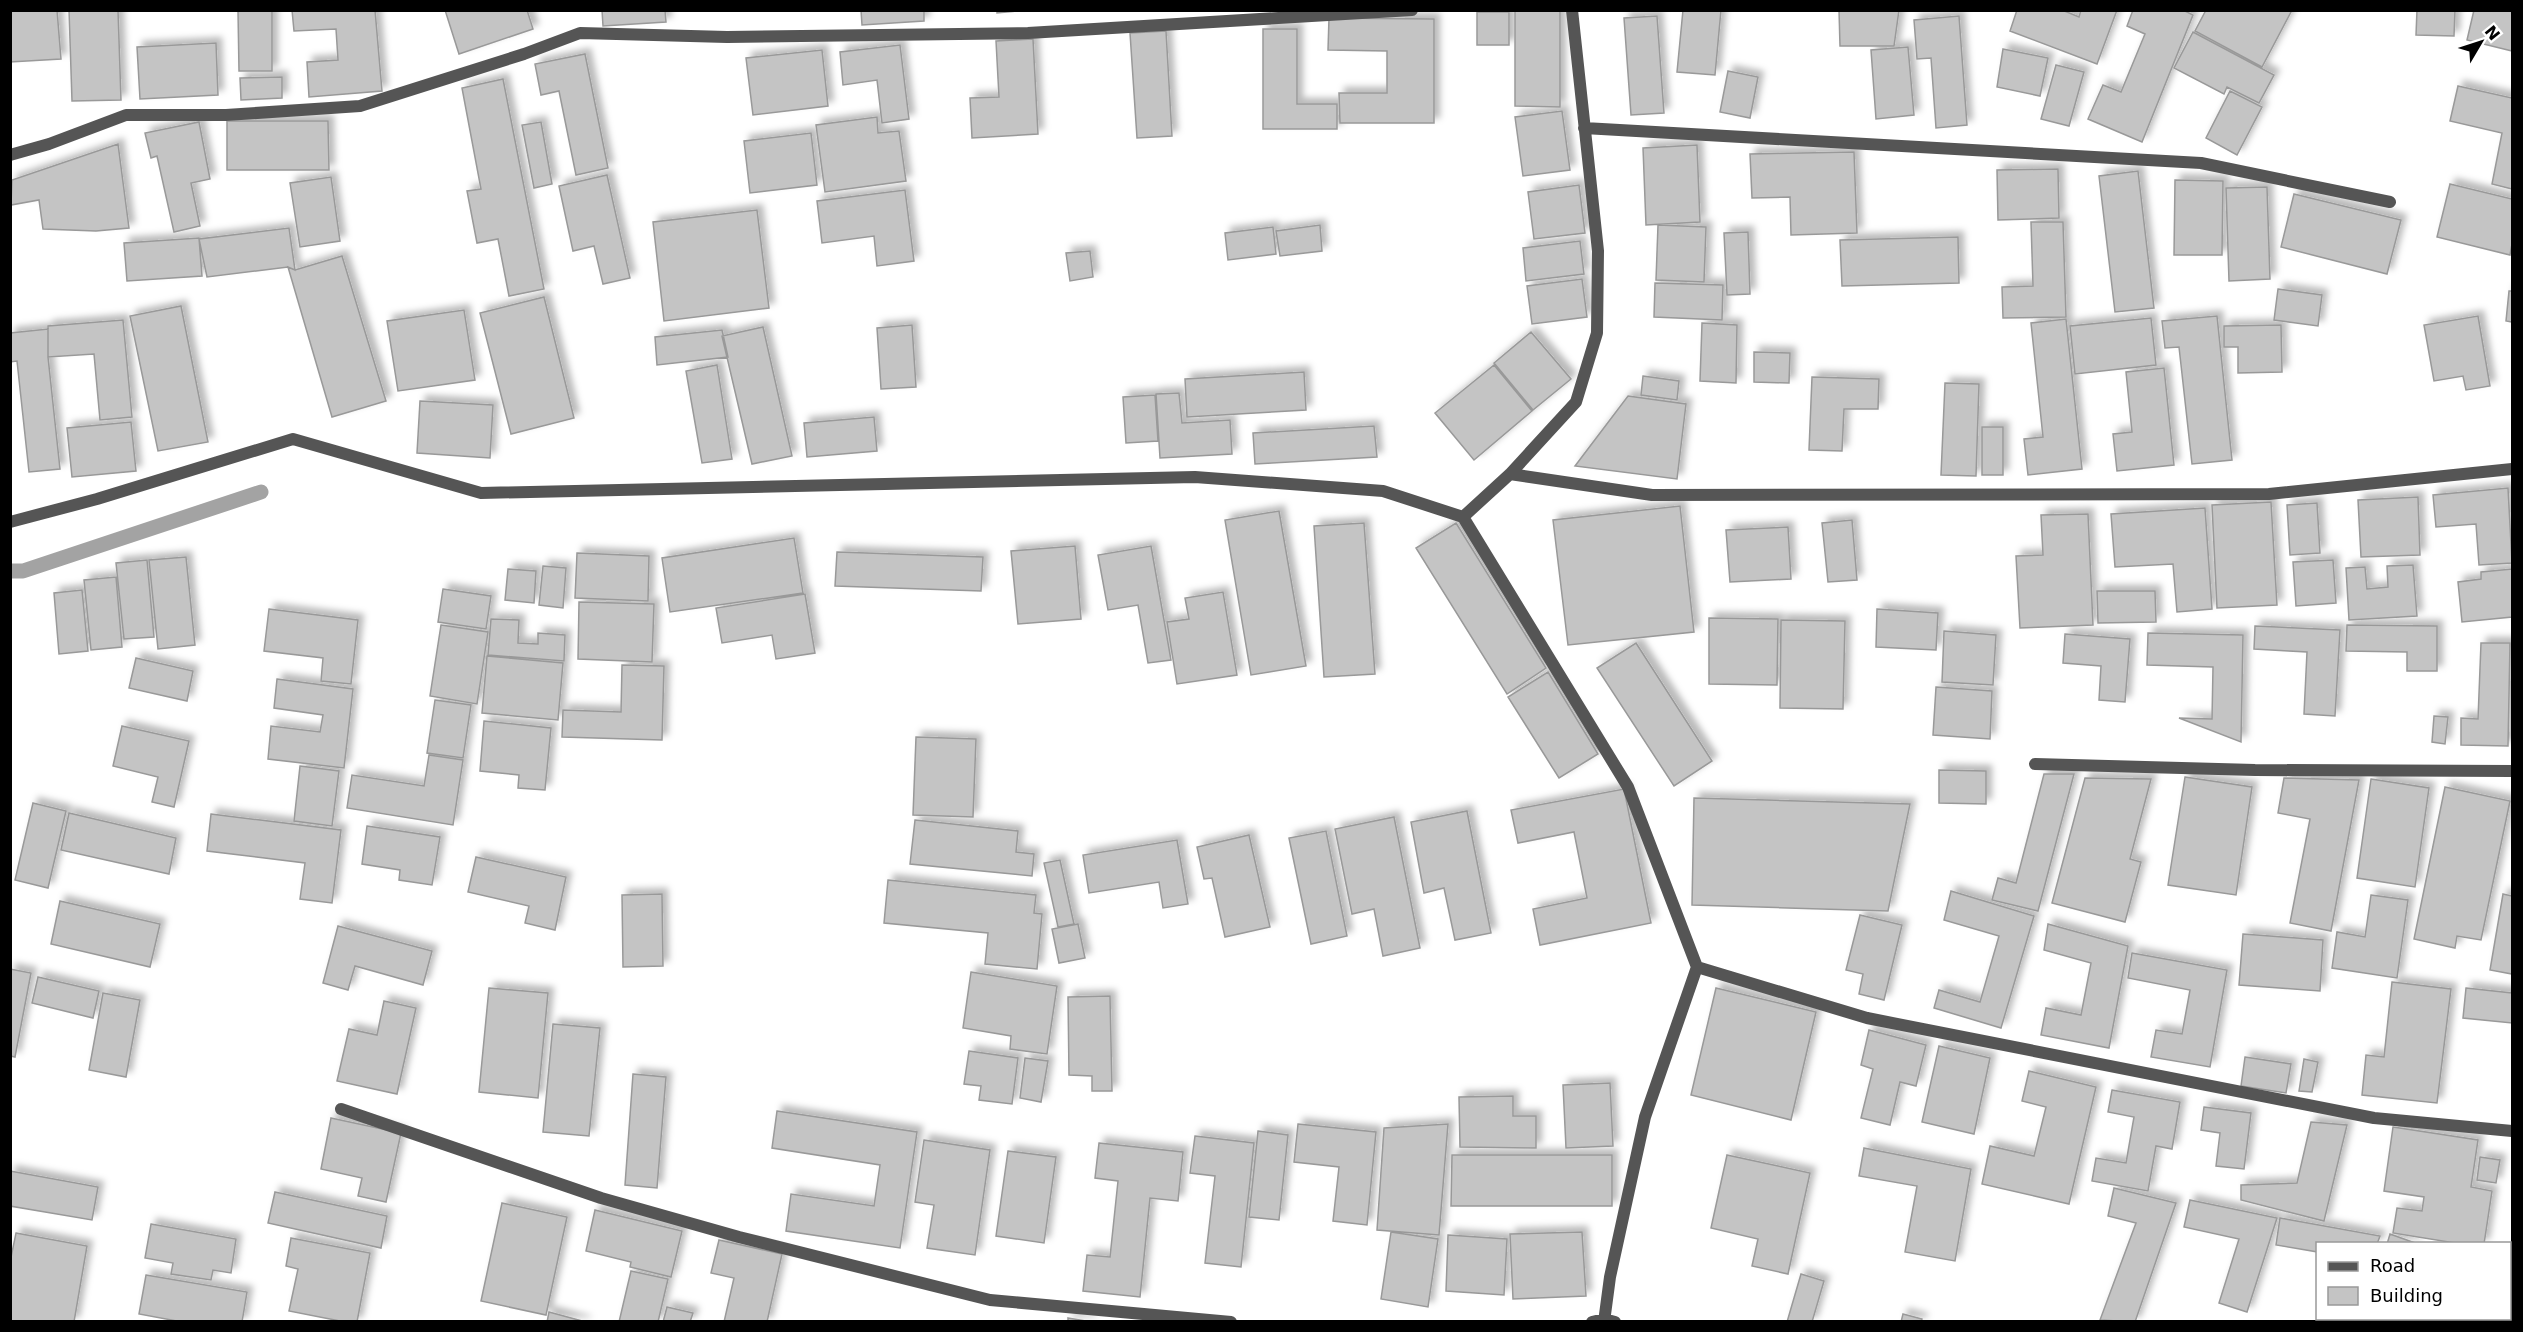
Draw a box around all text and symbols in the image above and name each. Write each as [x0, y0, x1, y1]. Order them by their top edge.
north arrow [2451, 12, 2511, 72]
text: N [2481, 22, 2504, 44]
legend [2316, 1242, 2511, 1320]
text: Road [2370, 1255, 2415, 1276]
text: Building [2370, 1285, 2443, 1306]

